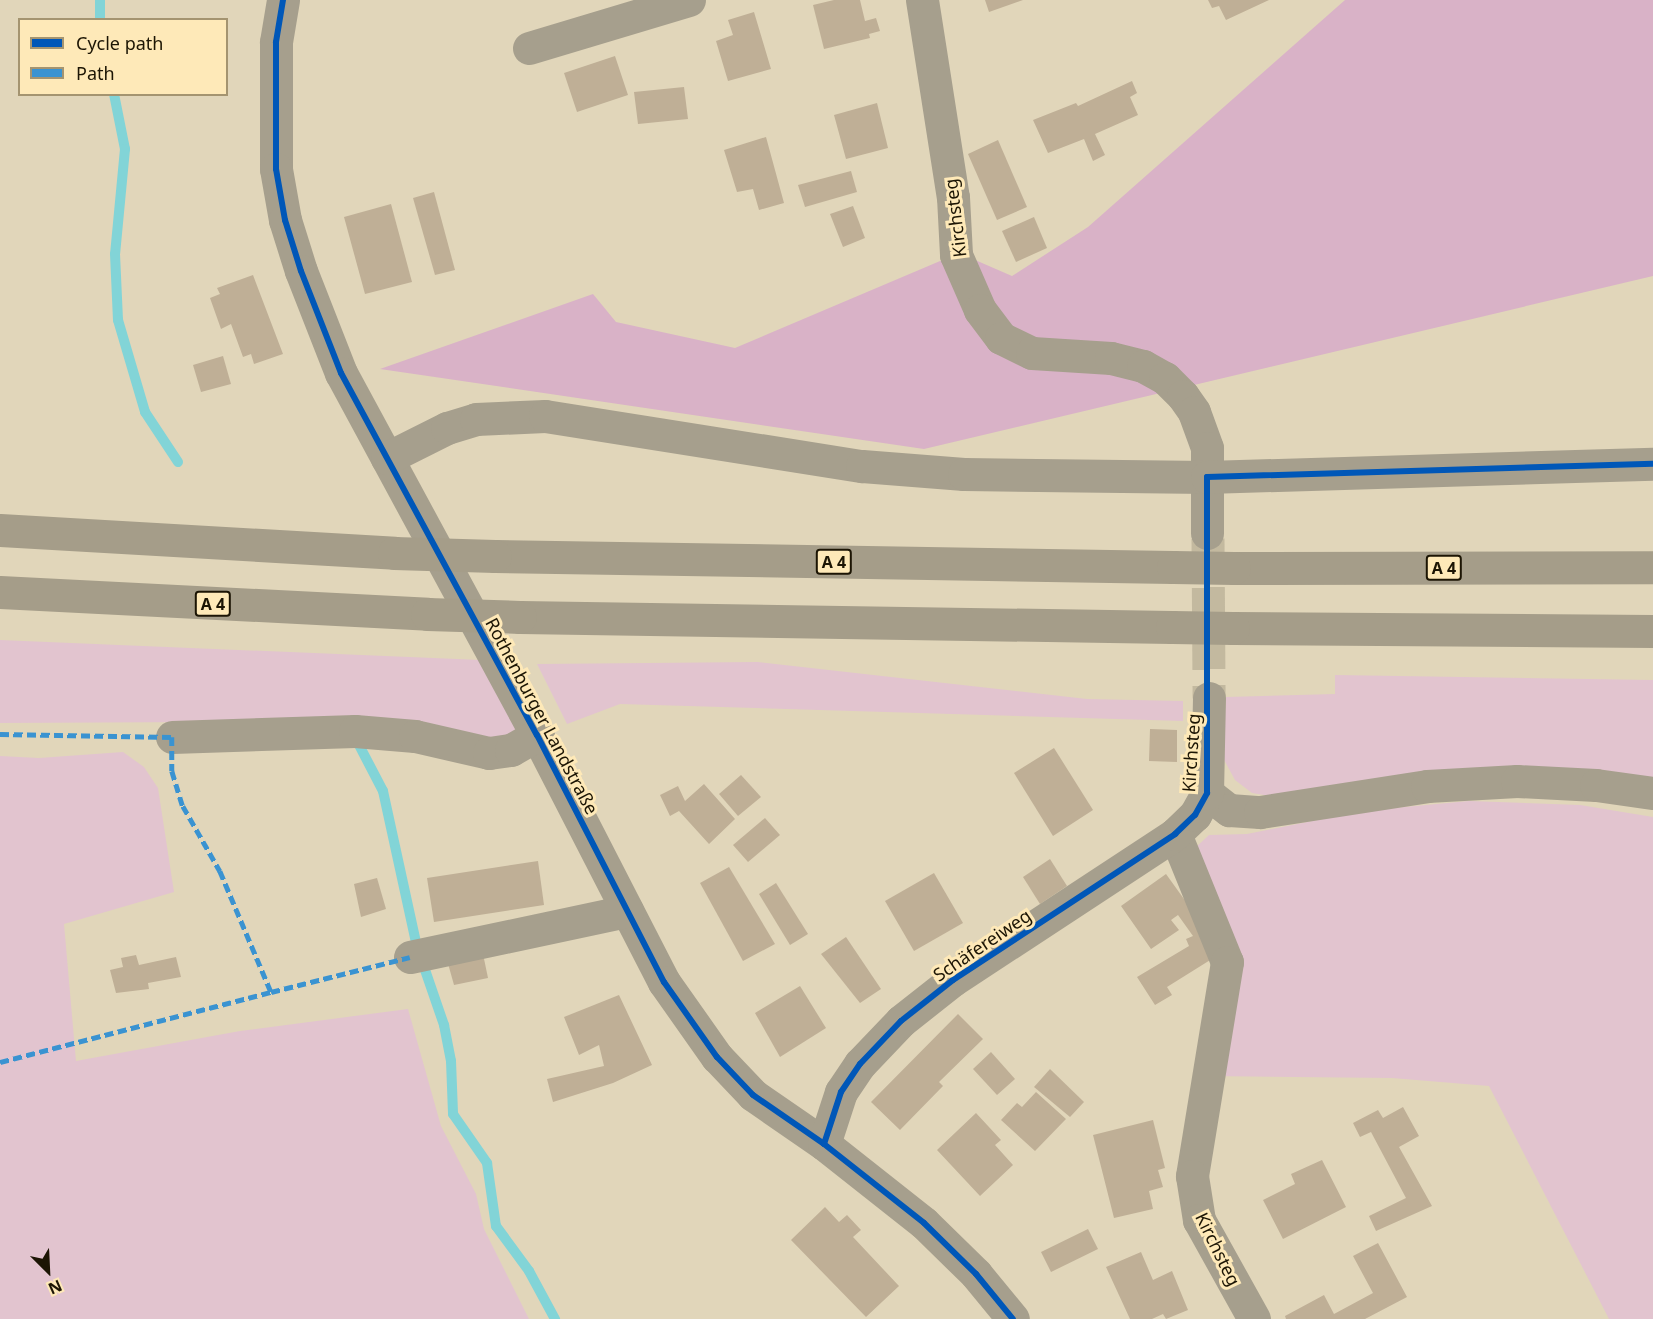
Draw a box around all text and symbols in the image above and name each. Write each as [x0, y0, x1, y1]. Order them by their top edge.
legend [18, 18, 228, 96]
text: Cycle path [76, 31, 163, 55]
text: Path [76, 61, 115, 85]
street label: Kirchsteg [939, 177, 971, 259]
road number: A 4 [814, 549, 854, 575]
road number: A 4 [1424, 555, 1464, 581]
road number: A 4 [194, 591, 232, 617]
street label: Rothenburger Landstraße [481, 614, 603, 818]
street label: Kirchsteg [1177, 713, 1205, 793]
street label: Schäfereiweg [929, 904, 1035, 986]
street label: Kirchsteg [1191, 1209, 1245, 1289]
north arrow [18, 1241, 78, 1301]
text: N [45, 1275, 66, 1300]

